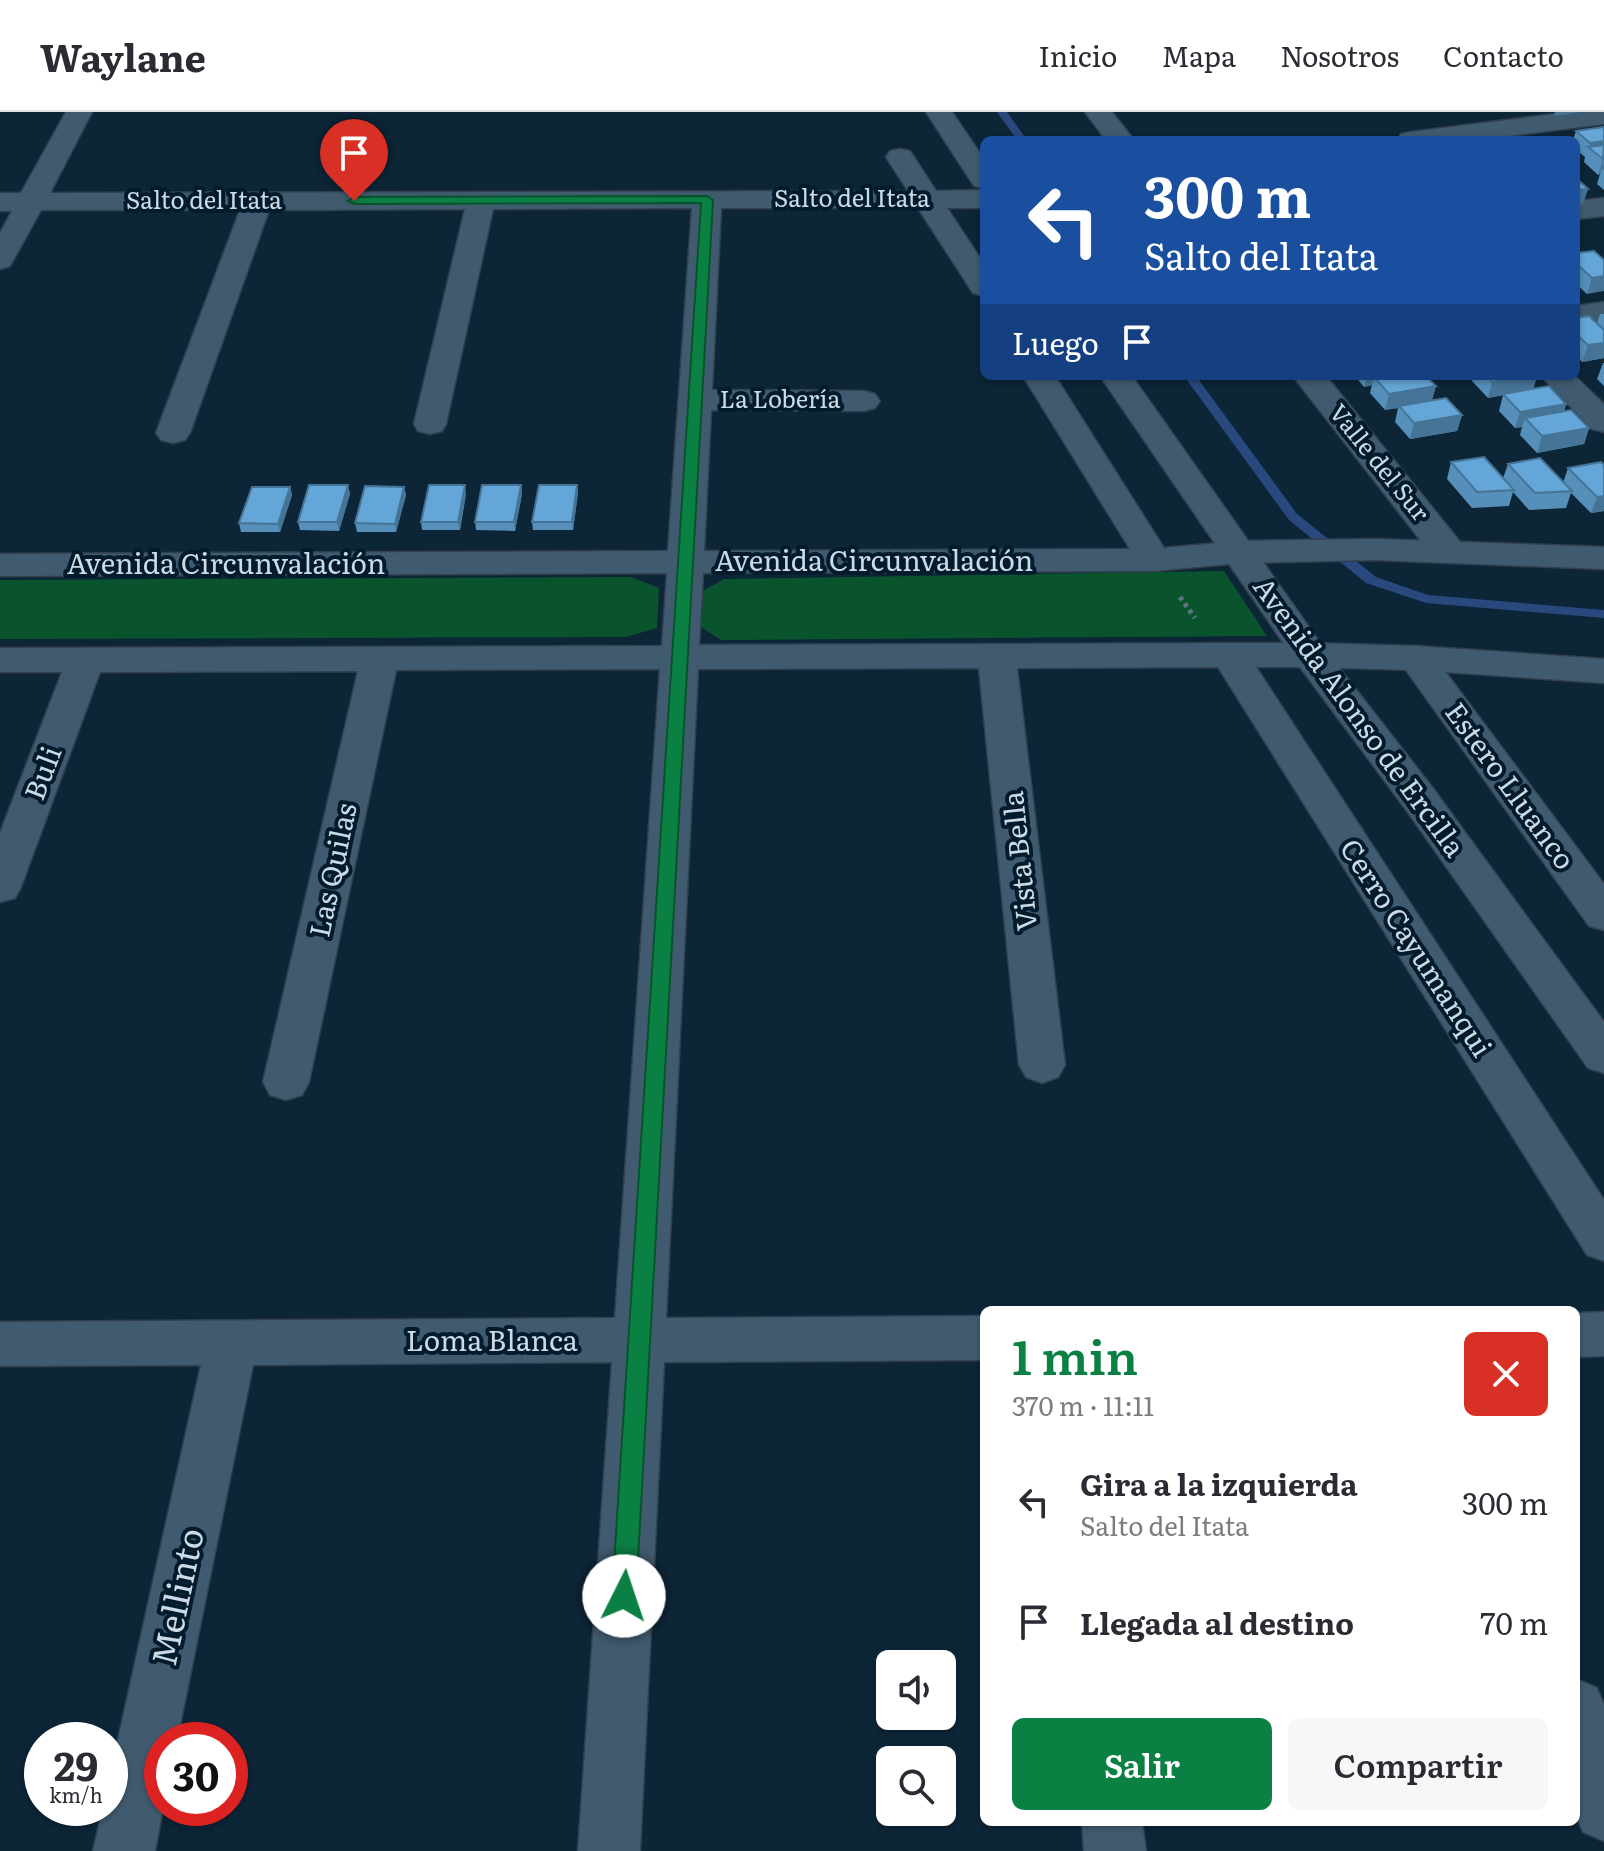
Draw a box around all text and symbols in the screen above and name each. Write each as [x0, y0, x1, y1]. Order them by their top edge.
text: Waylane [40, 27, 206, 84]
text: Inicio [1038, 34, 1117, 76]
text: Mapa [1161, 34, 1236, 76]
text: Nosotros [1280, 34, 1399, 76]
text: Contacto [1443, 34, 1564, 76]
pin [320, 119, 388, 201]
icon: arrive [332, 131, 376, 175]
text: 300 m [1144, 152, 1311, 235]
icon: left [1012, 168, 1116, 272]
street label: Salto del Itata [774, 179, 930, 214]
street label: Salto del Itata [126, 181, 282, 216]
text: Salto del Itata [1144, 228, 1378, 281]
text: Luego [1012, 320, 1099, 364]
icon: arrive [1115, 320, 1159, 364]
street label: La Lobería [720, 380, 840, 415]
street label: Valle del Sur [1323, 395, 1440, 528]
street label: Avenida Circunvalación [715, 538, 1033, 580]
street label: Avenida Circunvalación [67, 541, 385, 583]
street label: Avenida Alonso de Ercilla [1244, 567, 1477, 865]
street label: Estero Lluanco [1436, 692, 1587, 877]
street label: Buli [12, 739, 71, 805]
street label: Vista Bella [990, 789, 1046, 933]
street label: Las Quilas [296, 799, 366, 941]
street label: Cerro Cayumanqui [1331, 830, 1504, 1064]
street label: Loma Blanca [406, 1318, 578, 1360]
text: 1 min [1012, 1319, 1138, 1390]
button: close [1464, 1332, 1548, 1416]
text: 370 m · 11:11 [1012, 1385, 1154, 1424]
text: Gira a la izquierda [1080, 1461, 1358, 1505]
icon: left [1012, 1480, 1056, 1524]
text: 300 m [1462, 1480, 1548, 1524]
text: Salto del Itata [1080, 1505, 1249, 1544]
street label: Mellinto [136, 1523, 214, 1670]
position arrow [582, 1554, 666, 1638]
icon: arrive [1012, 1600, 1056, 1644]
text: Llegada al destino [1080, 1600, 1354, 1644]
text: 70 m [1480, 1600, 1548, 1644]
map controls [876, 1650, 956, 1826]
button: sound [876, 1650, 956, 1730]
button: Salir [1012, 1718, 1272, 1810]
button: Compartir [1288, 1718, 1548, 1810]
speed limit sign: 30 [144, 1722, 248, 1826]
text: 29 [54, 1734, 98, 1793]
button: search [876, 1746, 956, 1826]
text: km/h [49, 1779, 103, 1809]

